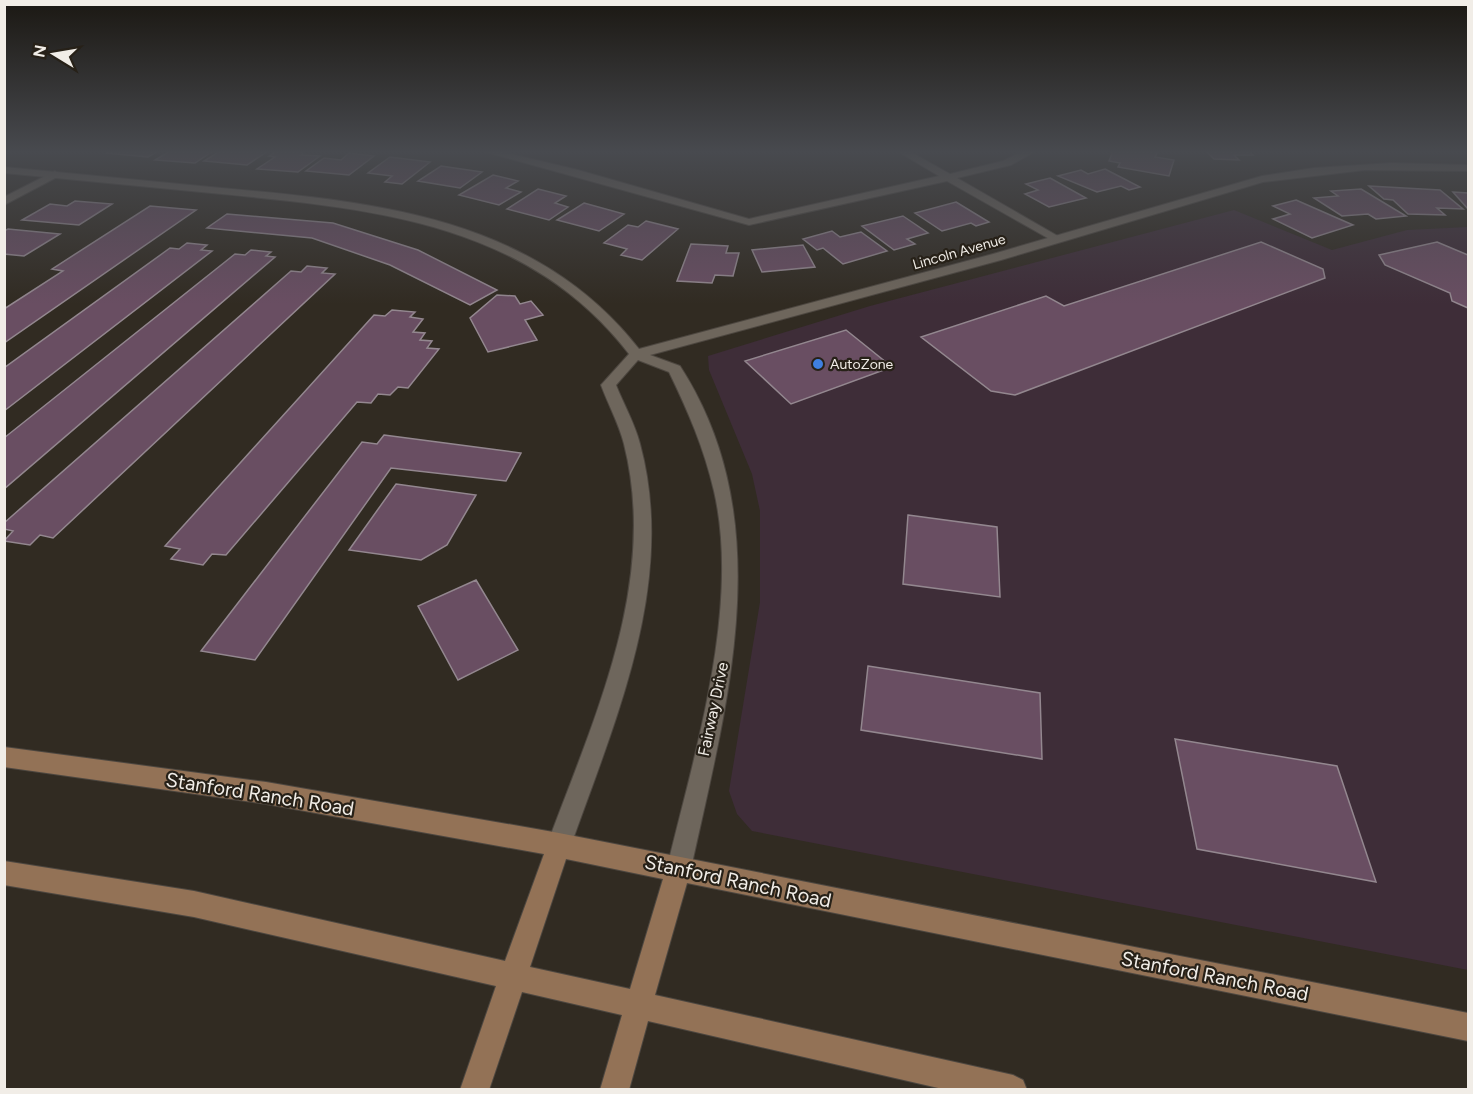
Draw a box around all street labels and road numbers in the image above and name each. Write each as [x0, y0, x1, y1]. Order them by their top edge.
street label: Lincoln Avenue [911, 231, 1008, 273]
street label: Fairway Drive [694, 660, 732, 758]
street label: Stanford Ranch Road [164, 767, 356, 821]
street label: Stanford Ranch Road [642, 849, 834, 913]
street label: Stanford Ranch Road [1119, 946, 1311, 1006]

